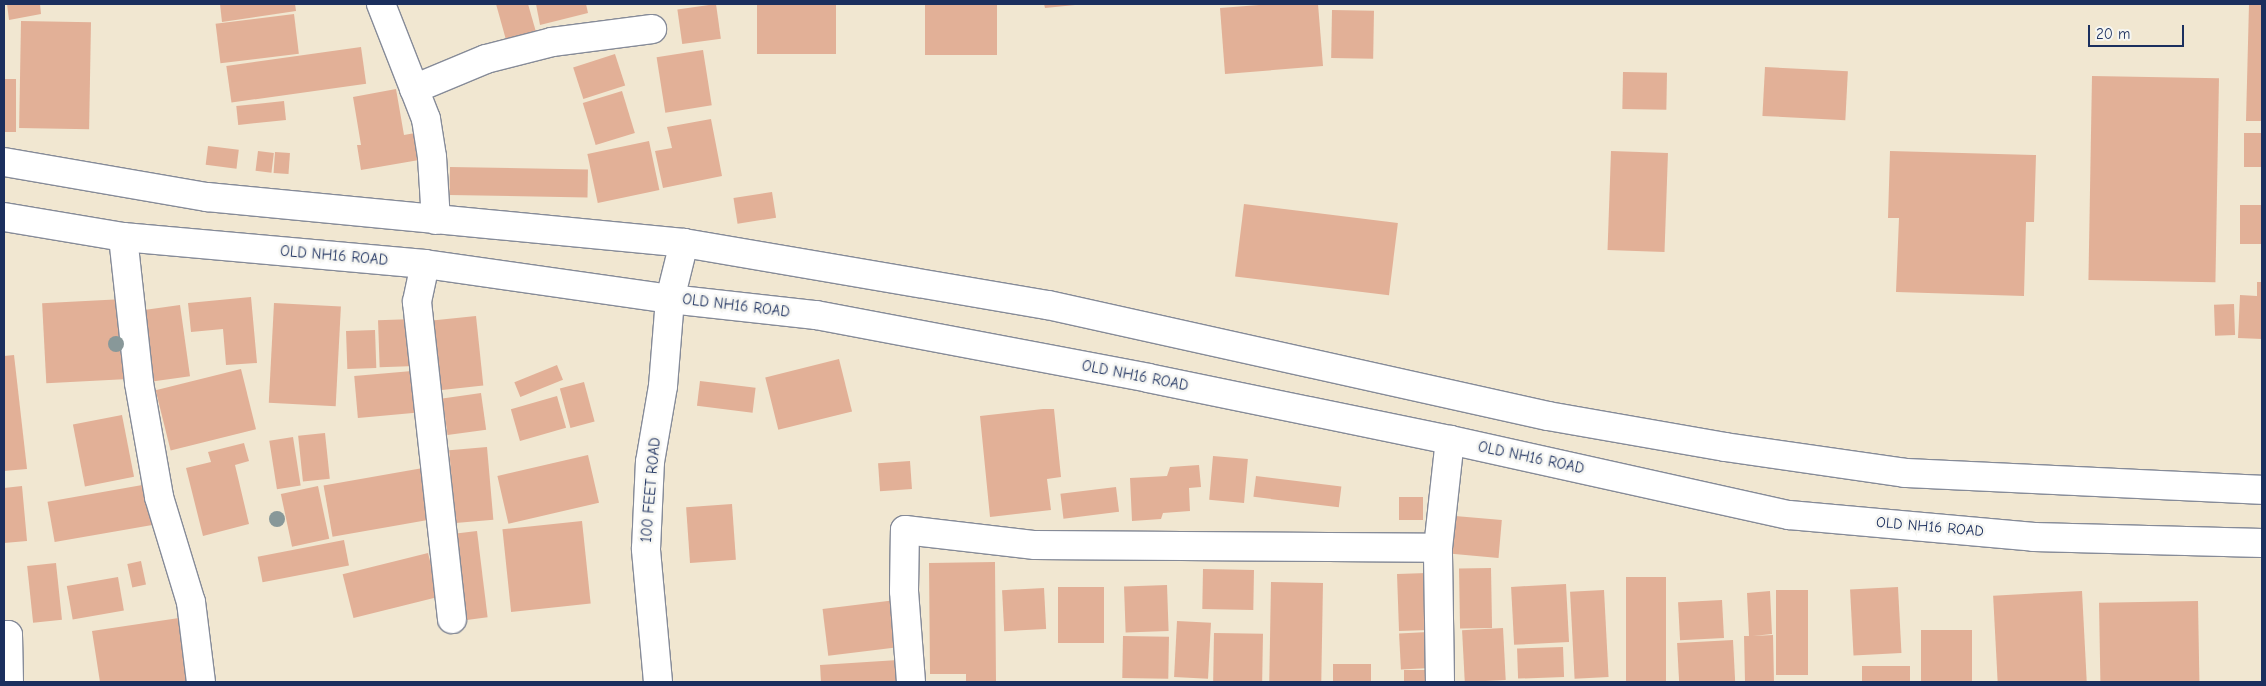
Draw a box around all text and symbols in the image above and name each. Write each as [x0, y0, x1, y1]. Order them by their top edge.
scale bar [2091, 15, 2187, 47]
text: 20 m [2096, 25, 2130, 43]
street label: OLD NH16 ROAD [279, 242, 389, 270]
street label: OLD NH16 ROAD [681, 290, 791, 322]
street label: OLD NH16 ROAD [1080, 357, 1190, 395]
street label: 100 FEET ROAD [637, 437, 665, 543]
street label: OLD NH16 ROAD [1476, 438, 1586, 478]
street label: OLD NH16 ROAD [1875, 513, 1985, 541]

